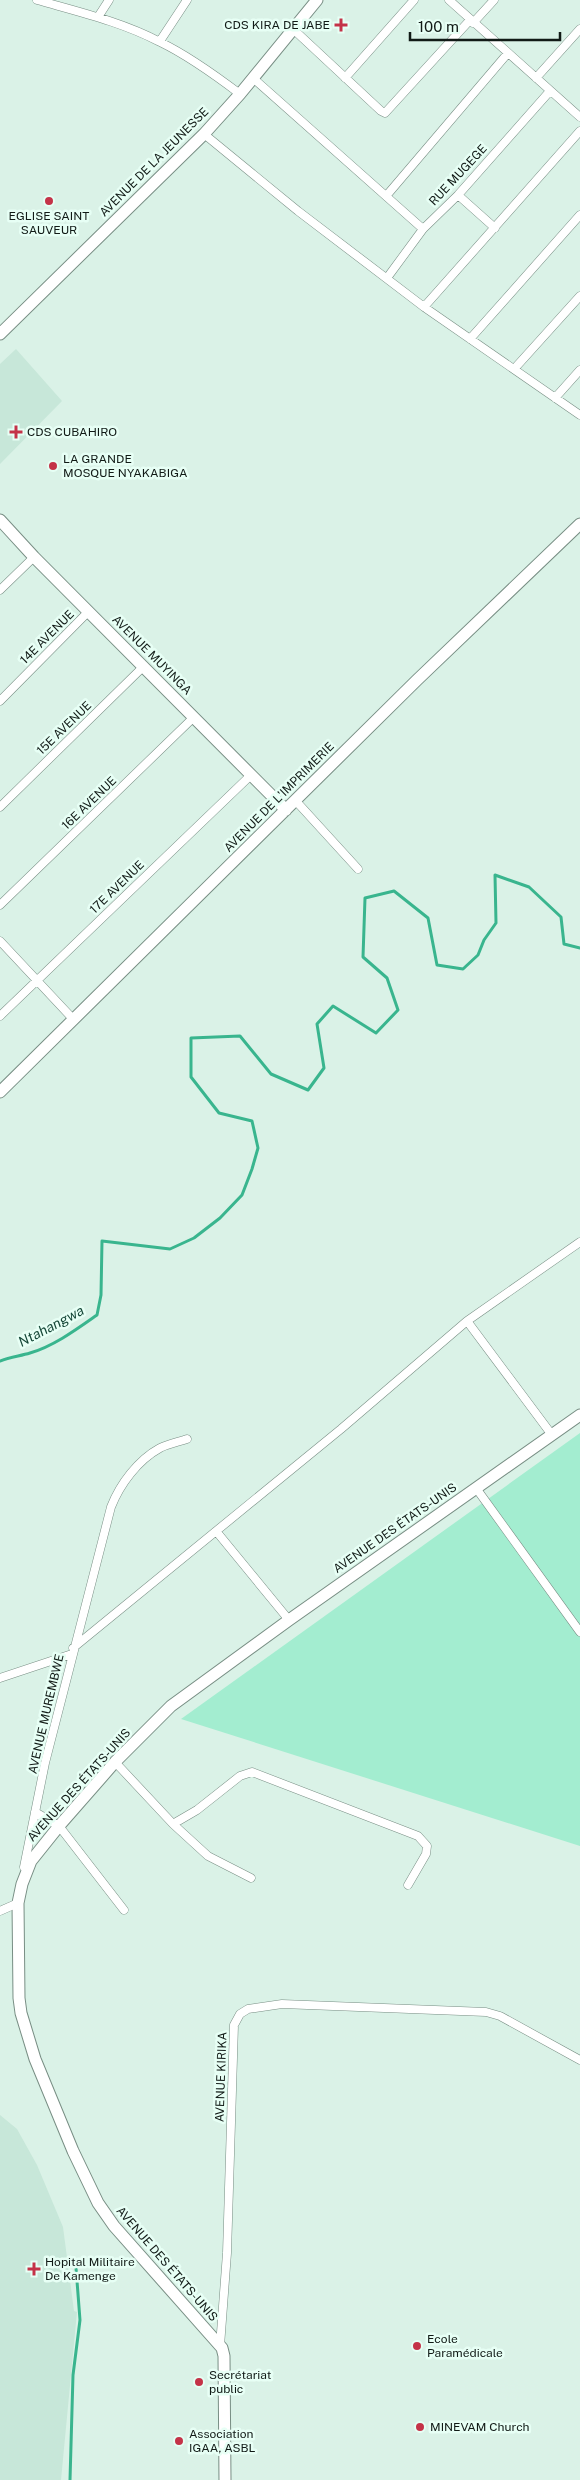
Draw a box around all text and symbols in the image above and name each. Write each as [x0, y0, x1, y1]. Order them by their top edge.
scale bar [410, 10, 560, 42]
place label: CDS KIRA DE JABE [224, 18, 330, 32]
marker: CDS KIRA DE JABE [334, 18, 348, 32]
text: 100 m [418, 18, 459, 35]
street label: AVENUE DE LA JEUNESSE [97, 105, 211, 219]
street label: RUE MUGEGE [426, 142, 490, 208]
marker: EGLISE SAINT SAUVEUR [43, 195, 55, 207]
place label: EGLISE SAINT SAUVEUR [9, 209, 89, 237]
marker: CDS CUBAHIRO [9, 425, 23, 439]
place label: CDS CUBAHIRO [27, 425, 117, 439]
place label: LA GRANDE MOSQUE NYAKABIGA [63, 452, 188, 480]
marker: LA GRANDE MOSQUE NYAKABIGA [47, 460, 59, 472]
street label: 14E AVENUE [17, 607, 77, 667]
street label: AVENUE MUYINGA [109, 612, 195, 698]
street label: 15E AVENUE [34, 698, 94, 758]
street label: AVENUE DE L'IMPRIMERIE [221, 739, 337, 855]
street label: 16E AVENUE [59, 774, 119, 832]
street label: 17E AVENUE [87, 858, 147, 916]
water label: Ntahangwa [15, 1302, 87, 1350]
street label: AVENUE DES ÉTATS-UNIS [331, 1480, 459, 1576]
street label: AVENUE MUREMBWE [25, 1653, 67, 1775]
street label: AVENUE DES ÉTATS-UNIS [25, 1726, 133, 1844]
street label: AVENUE KIRIKA [212, 2031, 230, 2122]
street label: AVENUE DES ÉTATS-UNIS [113, 2204, 221, 2324]
place label: Hopital Militaire De Kamenge [45, 2255, 135, 2283]
marker: Hopital Militaire De Kamenge [27, 2262, 41, 2276]
place label: Ecole Paramédicale [427, 2332, 503, 2360]
marker: Ecole Paramédicale [411, 2340, 423, 2352]
place label: Secrétariat public [209, 2368, 272, 2396]
marker: Secrétariat public [193, 2376, 205, 2388]
place label: MINEVAM Church [430, 2420, 530, 2434]
marker: MINEVAM Church [414, 2421, 426, 2433]
place label: Association IGAA, ASBL [189, 2427, 256, 2455]
marker: Association IGAA, ASBL [173, 2435, 185, 2447]

